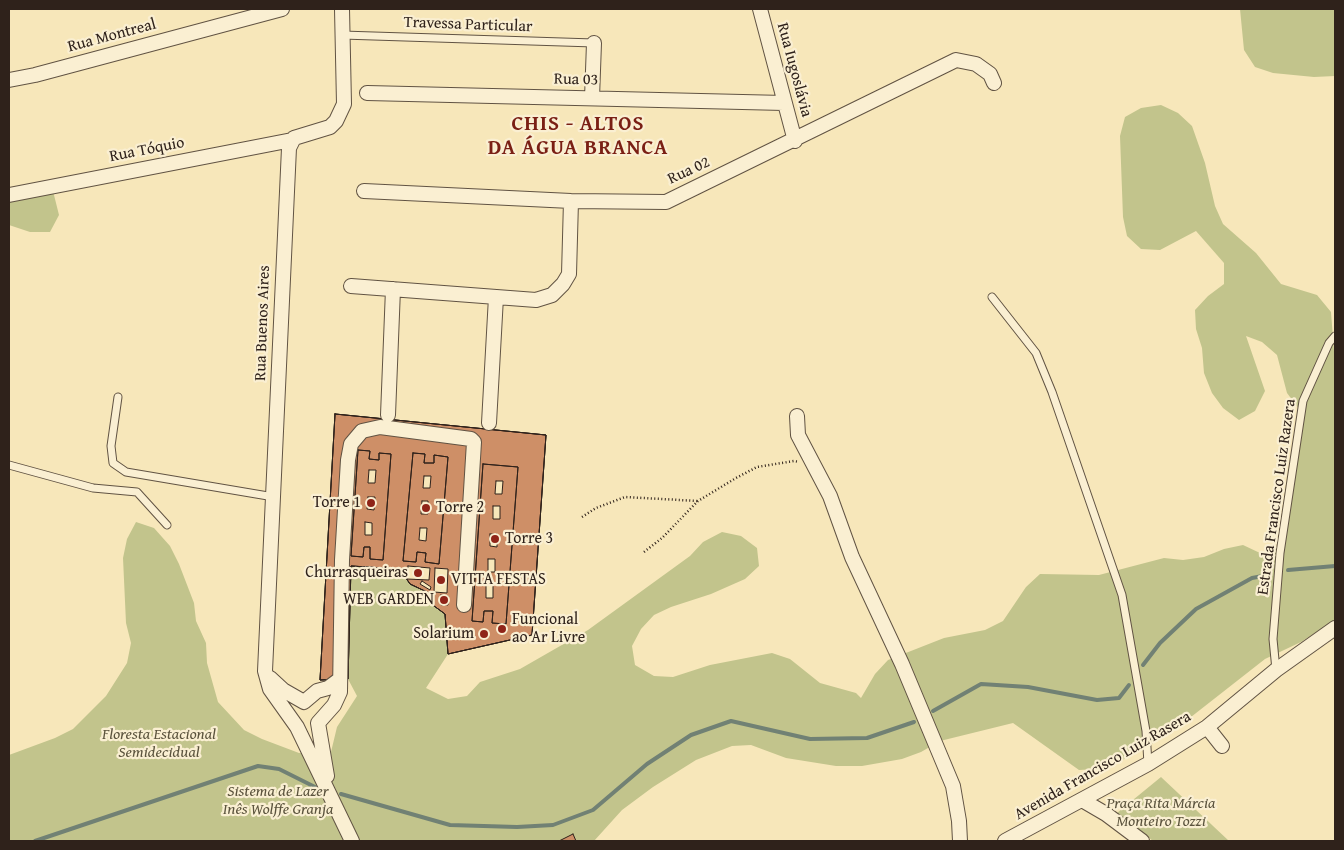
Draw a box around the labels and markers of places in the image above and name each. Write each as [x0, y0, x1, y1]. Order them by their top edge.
place label: Torre 1 [313, 493, 361, 513]
marker: Torre 1 [365, 497, 377, 509]
place label: Torre 2 [436, 498, 484, 518]
marker: Torre 2 [420, 502, 432, 514]
place label: Torre 3 [505, 529, 553, 549]
marker: Torre 3 [489, 533, 501, 545]
place label: Churrasqueiras [305, 563, 408, 583]
marker: Churrasqueiras [412, 567, 424, 579]
place label: VITTA FESTAS [451, 570, 546, 590]
marker: VITTA FESTAS [435, 574, 447, 586]
place label: WEB GARDEN [343, 590, 434, 610]
marker: WEB GARDEN [438, 594, 450, 606]
place label: Funcional ao Ar Livre [512, 610, 585, 648]
marker: Funcional ao Ar Livre [496, 623, 508, 635]
place label: Solarium [413, 624, 474, 644]
marker: Solarium [478, 628, 490, 640]

